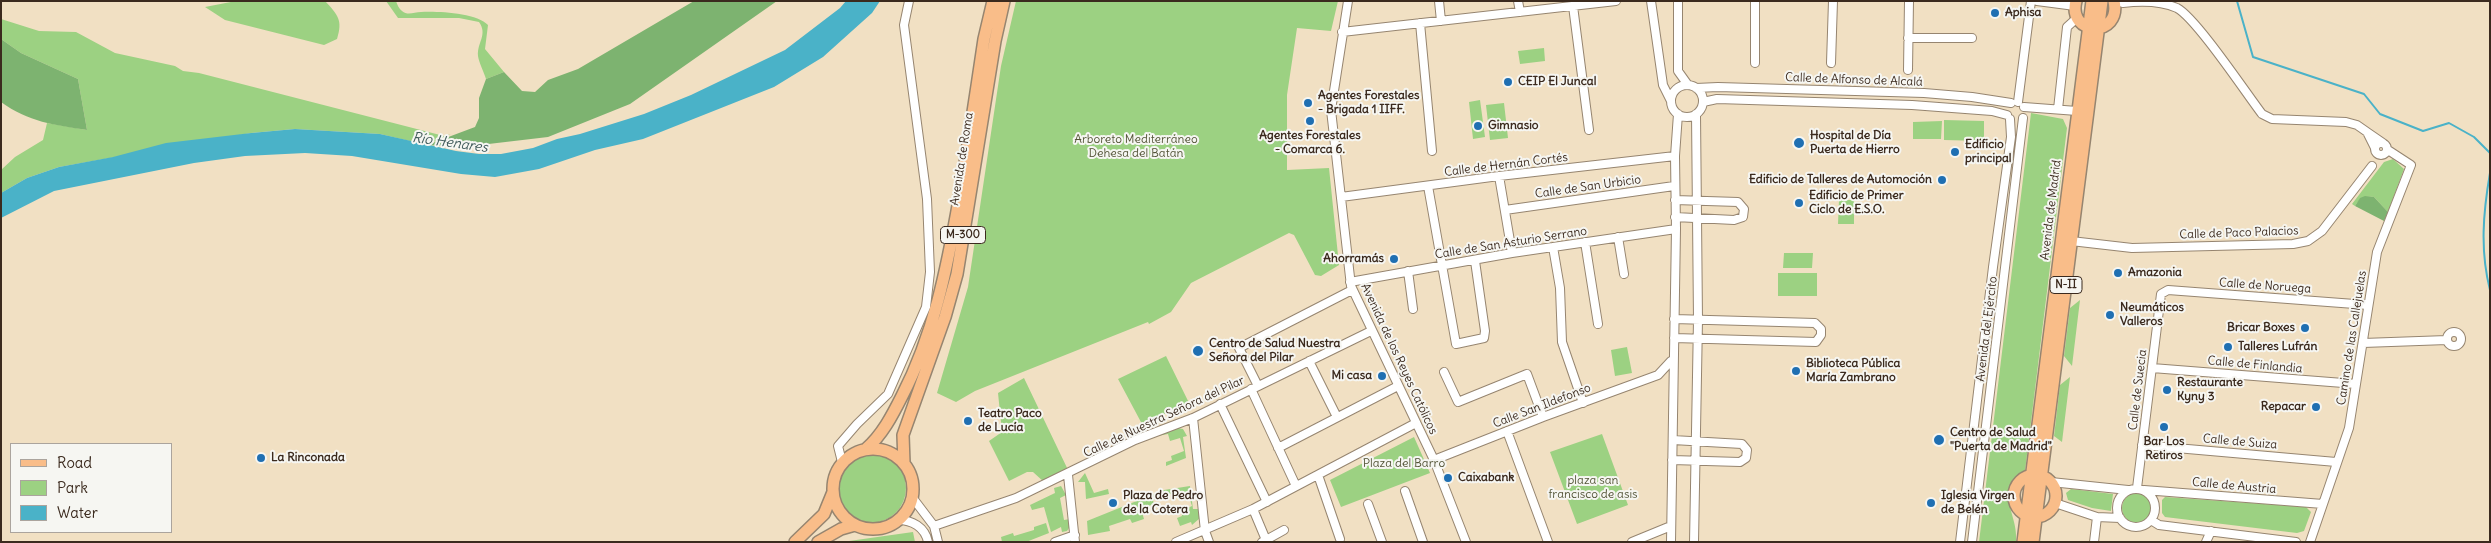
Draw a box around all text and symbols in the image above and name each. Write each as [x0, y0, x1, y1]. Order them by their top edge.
place label: Aphisa [2005, 6, 2041, 20]
marker: Aphisa [1989, 7, 2001, 19]
street label: Calle de Alfonso de Alcalá [1785, 70, 1923, 90]
place label: CEIP El Juncal [1518, 75, 1596, 89]
marker: CEIP El Juncal [1502, 76, 1514, 88]
place label: Agentes Forestales - Brigada 1 IIFF. [1318, 89, 1419, 117]
marker: Agentes Forestales - Brigada 1 IIFF. [1302, 97, 1314, 109]
street label: Avenida de Roma [948, 111, 976, 207]
marker: Agentes Forestales - Comarca 6. [1304, 115, 1316, 127]
place label: Gimnasio [1488, 119, 1539, 133]
marker: Gimnasio [1472, 120, 1484, 132]
water label: Río Henares [411, 129, 489, 157]
place label: Agentes Forestales - Comarca 6. [1259, 129, 1361, 157]
place label: Hospital de Día Puerta de Hierro [1810, 129, 1900, 157]
park label: Arboreto Mediterráneo Dehesa del Batán [1074, 133, 1198, 161]
marker: Hospital de Día Puerta de Hierro [1792, 136, 1806, 150]
place label: Edificio principal [1965, 138, 2012, 166]
marker: Edificio principal [1949, 146, 1961, 158]
street label: Calle de Hernán Cortés [1443, 150, 1569, 180]
street label: Avenida de Madrid [2038, 159, 2064, 261]
street label: Calle de San Urbicio [1534, 172, 1642, 202]
place label: Edificio de Talleres de Automoción [1749, 173, 1932, 187]
marker: Edificio de Talleres de Automoción [1936, 174, 1948, 186]
place label: Edificio de Primer Ciclo de E.S.O. [1809, 189, 1904, 217]
marker: Edificio de Primer Ciclo de E.S.O. [1793, 197, 1805, 209]
street label: Calle de San Asturio Serrano [1434, 224, 1588, 262]
street label: Calle de Paco Palacios [2179, 224, 2299, 242]
road number: M-300 [940, 226, 986, 244]
place label: Ahorramás [1323, 252, 1384, 266]
marker: Ahorramás [1388, 253, 1400, 265]
place label: Amazonia [2128, 266, 2182, 280]
marker: Amazonia [2112, 267, 2124, 279]
street label: Camino de las Callejuelas [2334, 270, 2370, 406]
street label: Avenida del Ejército [1973, 276, 2001, 382]
road number: N-II [2050, 276, 2082, 294]
street label: Calle de Noruega [2218, 276, 2312, 296]
street label: Avenida de los Reyes Católicos [1358, 281, 1440, 437]
place label: Neumáticos Valleros [2120, 301, 2184, 329]
marker: Neumáticos Valleros [2104, 309, 2116, 321]
place label: Bricar Boxes [2227, 321, 2295, 335]
marker: Bricar Boxes [2299, 322, 2311, 334]
place label: Centro de Salud Nuestra Señora del Pilar [1209, 337, 1340, 365]
place label: Talleres Lufrán [2238, 340, 2317, 354]
marker: Talleres Lufrán [2222, 341, 2234, 353]
marker: Centro de Salud Nuestra Señora del Pilar [1191, 344, 1205, 358]
street label: Calle de Suecia [2126, 349, 2150, 431]
street label: Calle de Finlandia [2207, 354, 2303, 376]
place label: Biblioteca Pública María Zambrano [1806, 357, 1900, 385]
marker: Biblioteca Pública María Zambrano [1790, 365, 1802, 377]
place label: Mi casa [1332, 369, 1372, 383]
marker: Mi casa [1376, 370, 1388, 382]
street label: Calle de Nuestra Señora del Pilar [1081, 373, 1247, 461]
place label: Restaurante Kyny 3 [2177, 376, 2243, 404]
street label: Calle San Ildefonso [1491, 381, 1593, 431]
marker: Restaurante Kyny 3 [2161, 384, 2173, 396]
place label: Repacar [2261, 400, 2306, 414]
marker: Repacar [2310, 401, 2322, 413]
place label: Teatro Paco de Lucía [978, 407, 1042, 435]
marker: Teatro Paco de Lucía [962, 415, 974, 427]
marker: Bar Los Retiros [2158, 421, 2170, 433]
place label: Centro de Salud "Puerta de Madrid" [1950, 426, 2052, 454]
street label: Calle de Suiza [2202, 432, 2278, 452]
marker: Centro de Salud "Puerta de Madrid" [1932, 433, 1946, 447]
place label: Bar Los Retiros [2143, 435, 2185, 463]
legend [10, 443, 172, 533]
place label: La Rinconada [271, 451, 345, 465]
marker: La Rinconada [255, 452, 267, 464]
text: Road [57, 453, 92, 472]
park label: Plaza del Barro [1363, 457, 1445, 471]
place label: Caixabank [1458, 471, 1514, 485]
marker: Caixabank [1442, 472, 1454, 484]
park label: plaza san francisco de asis [1548, 474, 1638, 502]
street label: Calle de Austria [2191, 475, 2277, 497]
text: Park [57, 478, 88, 497]
place label: Plaza de Pedro de la Cotera [1123, 489, 1203, 517]
place label: Iglesia Virgen de Belén [1941, 489, 2015, 517]
marker: Plaza de Pedro de la Cotera [1107, 497, 1119, 509]
marker: Iglesia Virgen de Belén [1925, 497, 1937, 509]
text: Water [57, 503, 98, 522]

